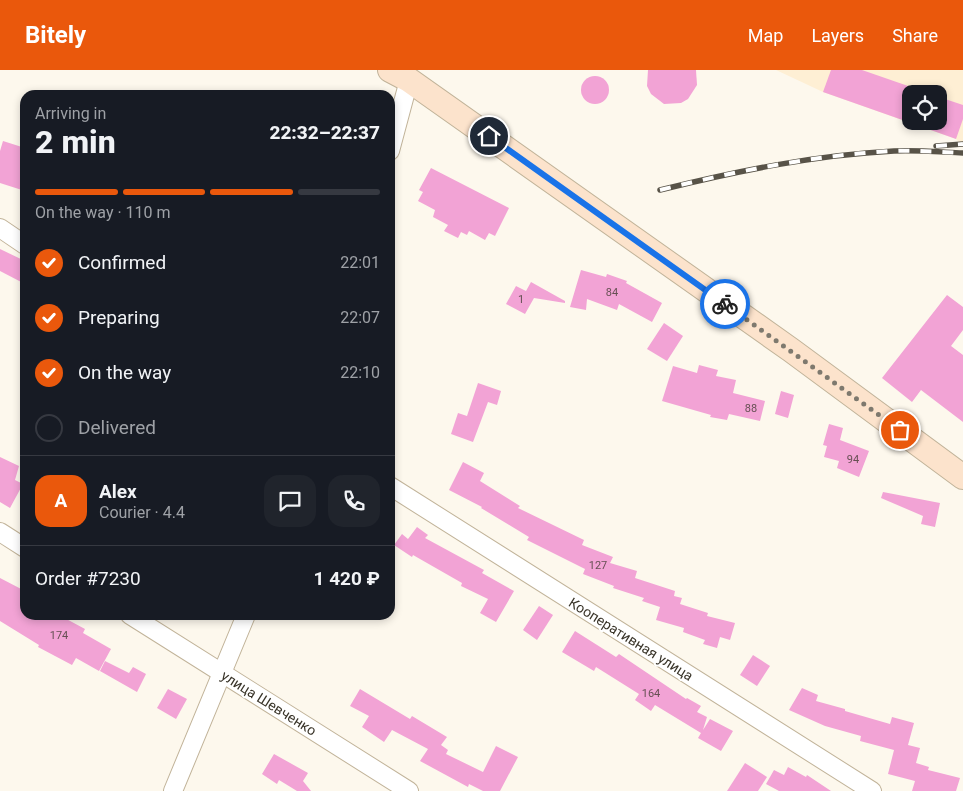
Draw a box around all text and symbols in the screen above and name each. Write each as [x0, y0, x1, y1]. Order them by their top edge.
text: Bitely [25, 21, 86, 49]
text: Map [748, 25, 783, 46]
text: Layers [811, 25, 864, 46]
text: Share [892, 25, 938, 46]
map controls [902, 85, 947, 130]
button: locate [902, 85, 947, 130]
text: Arriving in [35, 104, 106, 123]
pin [468, 115, 510, 157]
text: 22:32–22:37 [269, 121, 380, 144]
icon: home [475, 122, 503, 150]
text: 2 min [35, 123, 116, 161]
text: On the way · 110 m [35, 203, 171, 222]
icon: check [35, 249, 63, 277]
text: Confirmed [78, 251, 166, 274]
text: 22:01 [340, 253, 380, 272]
courier [700, 279, 750, 329]
house number: 84 [606, 286, 618, 299]
icon: bike [711, 290, 739, 318]
house number: 1 [518, 293, 524, 306]
icon: check [35, 304, 63, 332]
text: Preparing [78, 306, 160, 329]
text: 22:07 [340, 308, 380, 327]
icon: check [35, 359, 63, 387]
text: On the way [78, 361, 171, 384]
text: 22:10 [340, 363, 380, 382]
house number: 88 [745, 402, 757, 415]
pin [879, 409, 921, 451]
text: Delivered [78, 416, 156, 439]
icon: bag [886, 416, 914, 444]
house number: 94 [847, 453, 859, 466]
button: chat [264, 475, 316, 527]
button: phone [328, 475, 380, 527]
text: Alex [99, 480, 137, 503]
text: A [55, 489, 67, 512]
text: Courier · 4.4 [99, 503, 185, 522]
house number: 127 [589, 559, 607, 572]
text: Order #7230 [35, 567, 141, 590]
text: 1 420 ₽ [314, 567, 380, 590]
street label: Кооперативная улица [566, 594, 696, 684]
house number: 174 [50, 629, 68, 642]
street label: улица Шевченко [219, 667, 319, 739]
house number: 164 [642, 687, 660, 700]

